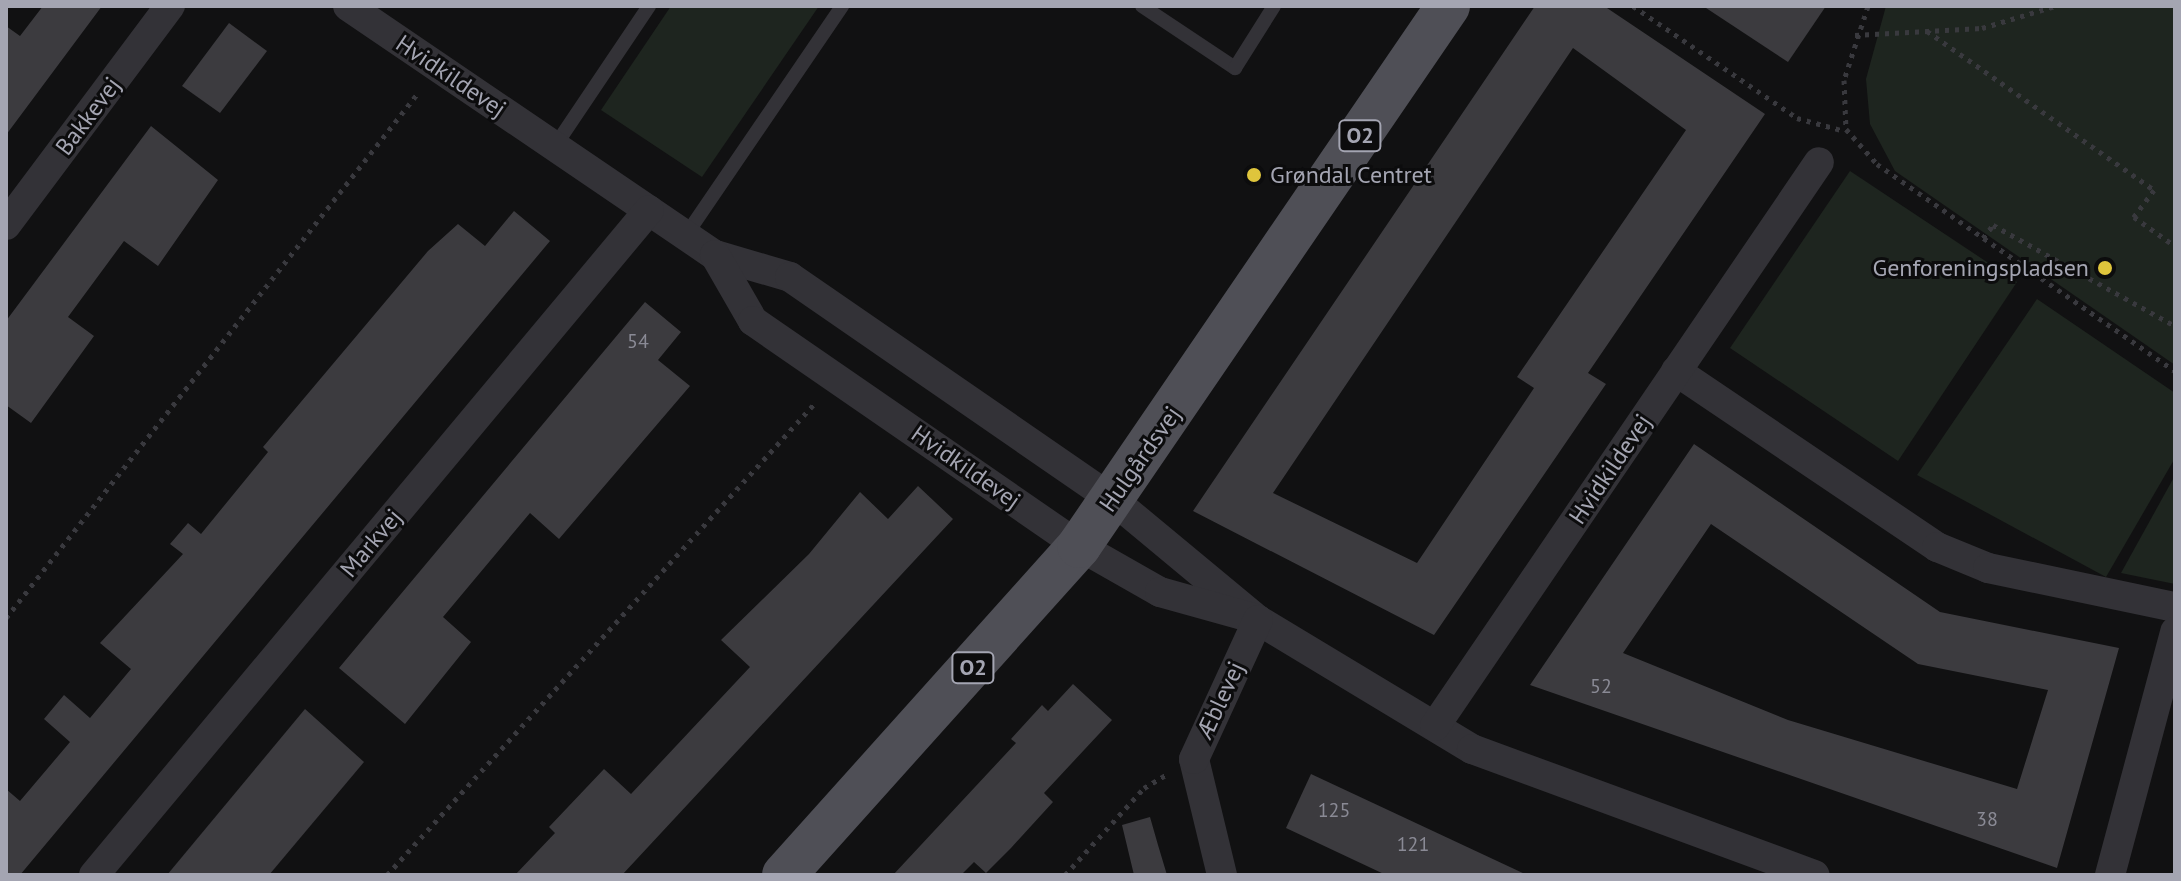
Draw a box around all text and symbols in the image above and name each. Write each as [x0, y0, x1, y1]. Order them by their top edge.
street label: Hvidkildevej [391, 29, 511, 123]
street label: Bakkevej [49, 71, 127, 161]
road number: O2 [1338, 118, 1382, 154]
place label: Grøndal Centret [1270, 161, 1432, 189]
marker: Grøndal Centret [1245, 166, 1263, 184]
place label: Genforeningspladsen [1872, 254, 2089, 282]
marker: Genforeningspladsen [2096, 259, 2114, 277]
house number: 54 [627, 329, 649, 353]
street label: Hulgårdsvej [1093, 401, 1187, 517]
street label: Hvidkildevej [1563, 409, 1657, 529]
street label: Hvidkildevej [906, 419, 1026, 515]
street label: Markvej [334, 503, 408, 583]
road number: O2 [951, 650, 995, 686]
street label: Æblevej [1190, 657, 1250, 743]
house number: 52 [1590, 674, 1612, 698]
house number: 125 [1318, 798, 1350, 822]
house number: 38 [1976, 807, 1998, 831]
house number: 121 [1397, 832, 1429, 856]

